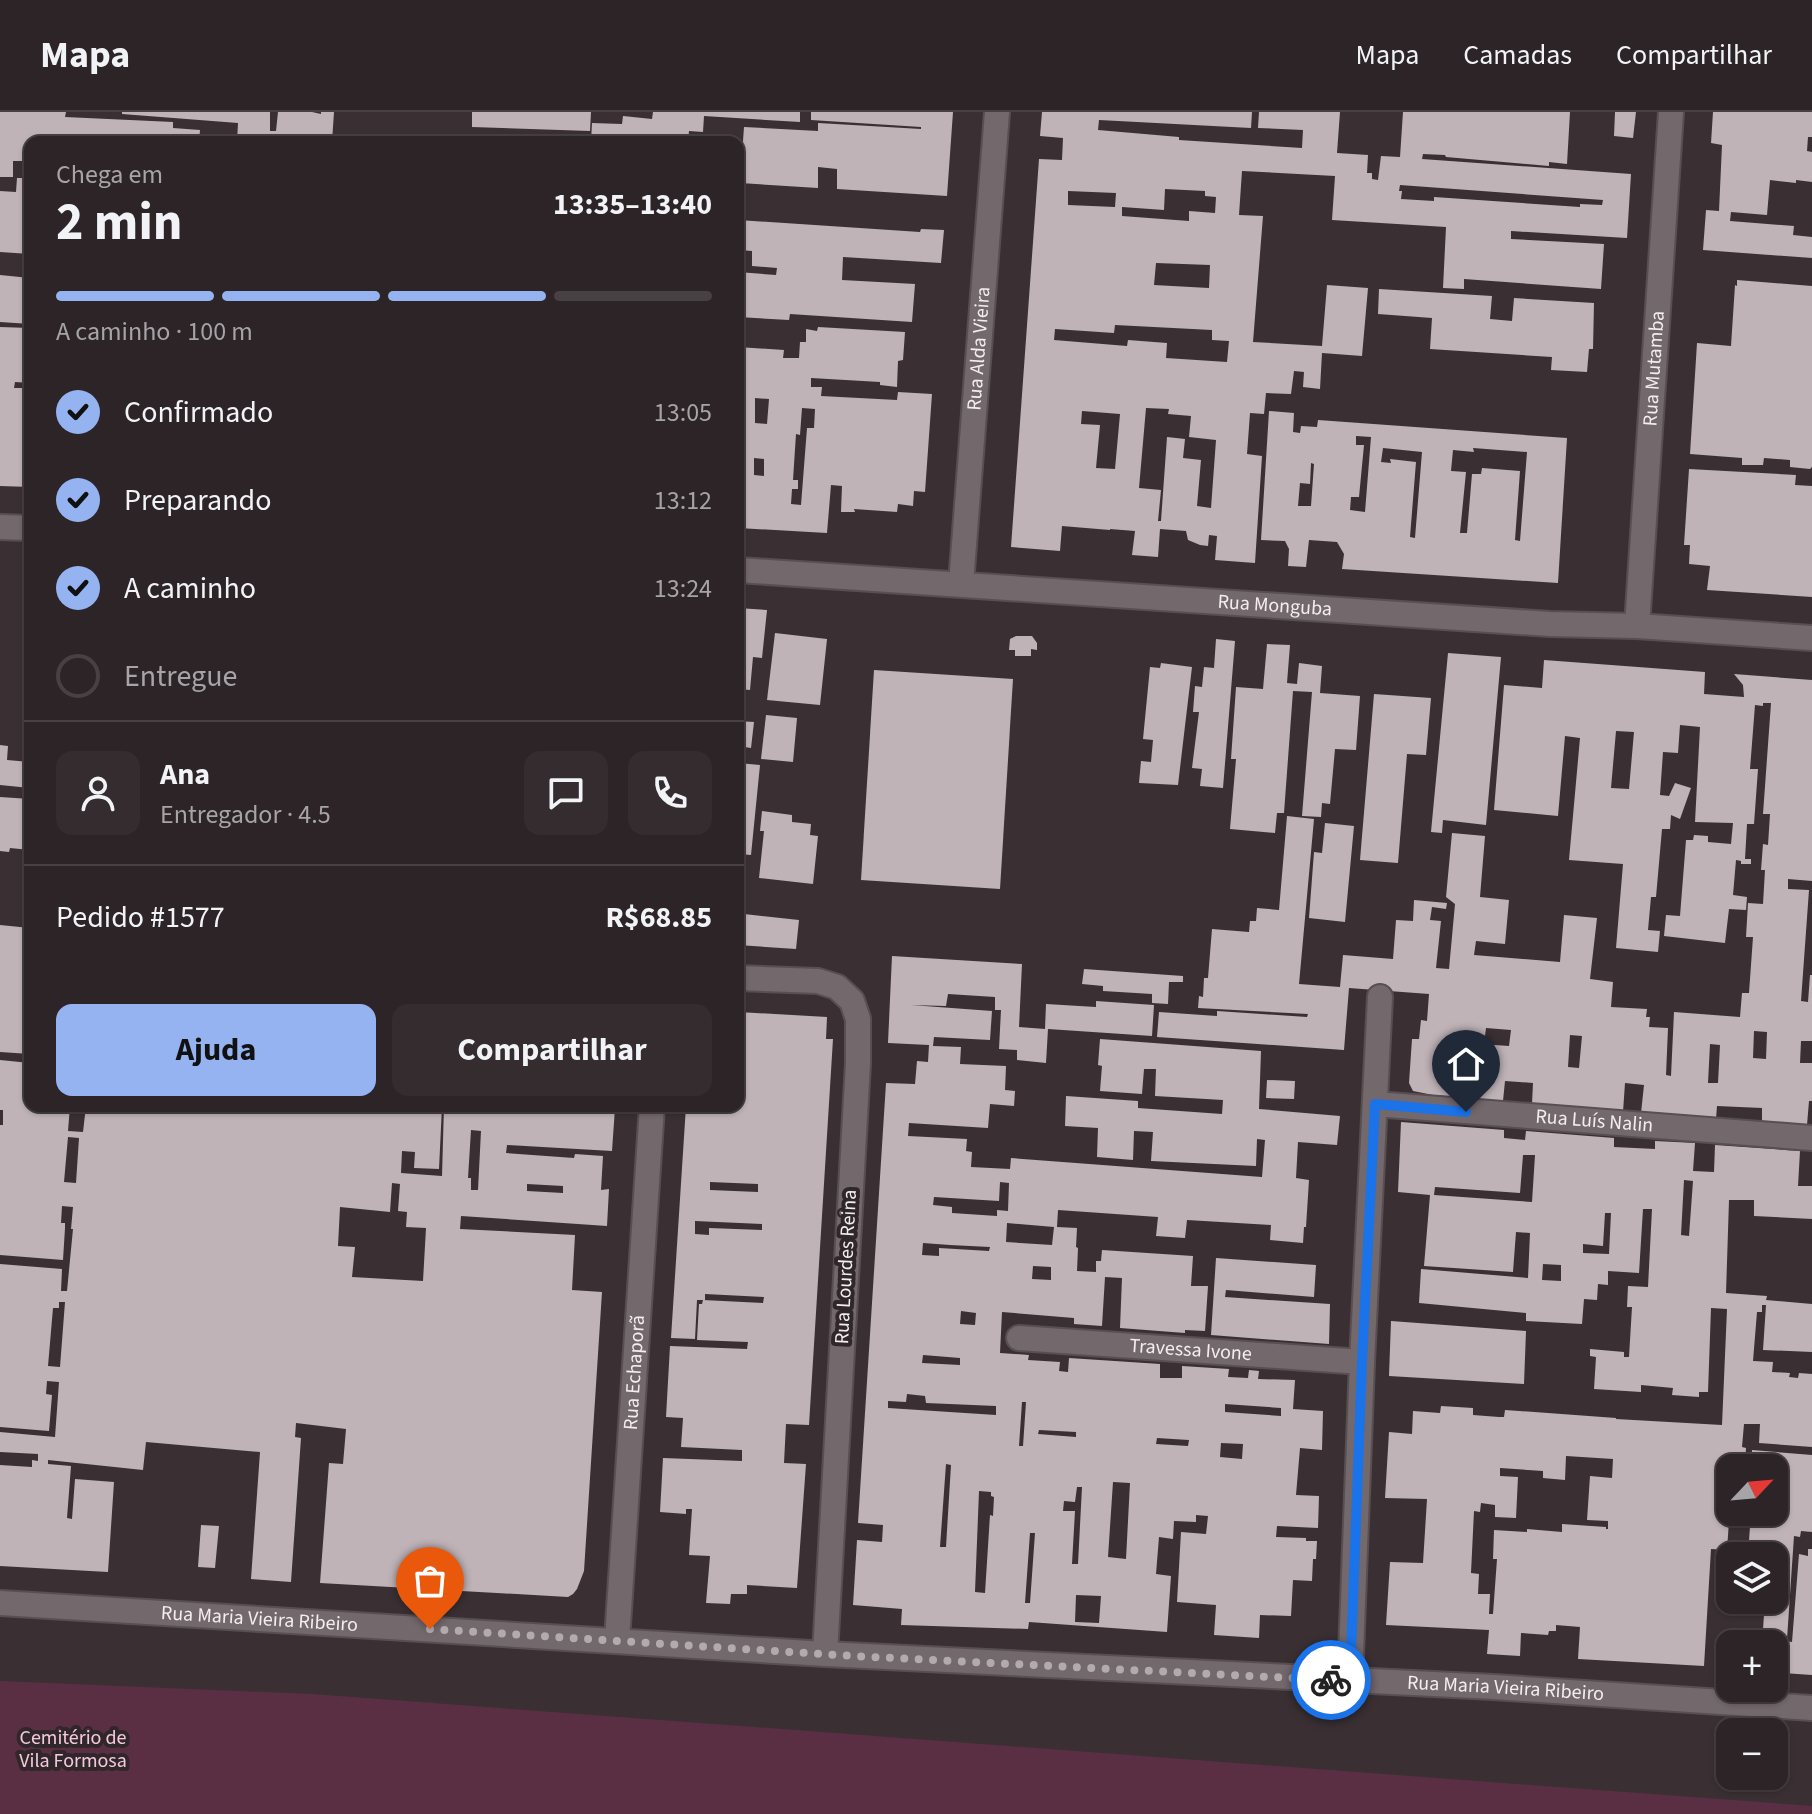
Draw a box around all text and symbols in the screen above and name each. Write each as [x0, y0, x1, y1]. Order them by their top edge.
text: Mapa [40, 28, 130, 82]
text: Mapa [1356, 35, 1419, 75]
text: Camadas [1463, 35, 1572, 75]
text: Compartilhar [1616, 35, 1772, 75]
text: Chega em [56, 156, 163, 193]
text: 13:35–13:40 [553, 183, 712, 226]
text: 2 min [56, 186, 183, 260]
street label: Rua Alda Vieira [960, 286, 998, 412]
street label: Rua Mutamba [1636, 310, 1672, 427]
text: A caminho · 100 m [56, 313, 253, 350]
icon: check [56, 390, 100, 434]
text: Confirmado [124, 391, 273, 434]
text: 13:05 [654, 394, 712, 431]
icon: check [56, 478, 100, 522]
text: Preparando [124, 479, 271, 522]
text: 13:12 [654, 482, 712, 519]
icon: check [56, 566, 100, 610]
text: A caminho [124, 567, 256, 610]
text: 13:24 [654, 570, 712, 607]
street label: Rua Monguba [1217, 588, 1333, 623]
text: Entregue [124, 655, 237, 698]
button: person [56, 751, 140, 835]
button: chat [524, 751, 608, 835]
button: phone [628, 751, 712, 835]
text: Ana [160, 753, 210, 796]
text: Entregador · 4.5 [160, 796, 331, 833]
text: Pedido #1577 [56, 896, 225, 939]
text: R$68.85 [605, 896, 712, 939]
button: Ajuda [56, 1004, 376, 1096]
button: Compartilhar [392, 1004, 712, 1096]
pin [1432, 1030, 1500, 1112]
icon: home [1444, 1042, 1488, 1086]
street label: Rua Luís Nalin [1534, 1103, 1654, 1140]
street label: Rua Lourdes Reina [828, 1189, 864, 1345]
street label: Rua Echaporã [617, 1314, 652, 1431]
street label: Travessa Ivone [1128, 1332, 1253, 1368]
north arrow [1716, 1454, 1788, 1526]
map controls [1716, 1454, 1788, 1790]
button: layers [1716, 1542, 1788, 1614]
pin [396, 1547, 464, 1629]
icon: bag [408, 1559, 452, 1603]
street label: Rua Maria Vieira Ribeiro [160, 1599, 359, 1639]
button: + [1716, 1630, 1788, 1702]
courier [1291, 1640, 1371, 1720]
icon: bike [1309, 1658, 1353, 1702]
street label: Rua Maria Vieira Ribeiro [1406, 1669, 1605, 1708]
button: − [1716, 1718, 1788, 1790]
park label: Cemitério de Vila Formosa [19, 1724, 127, 1775]

